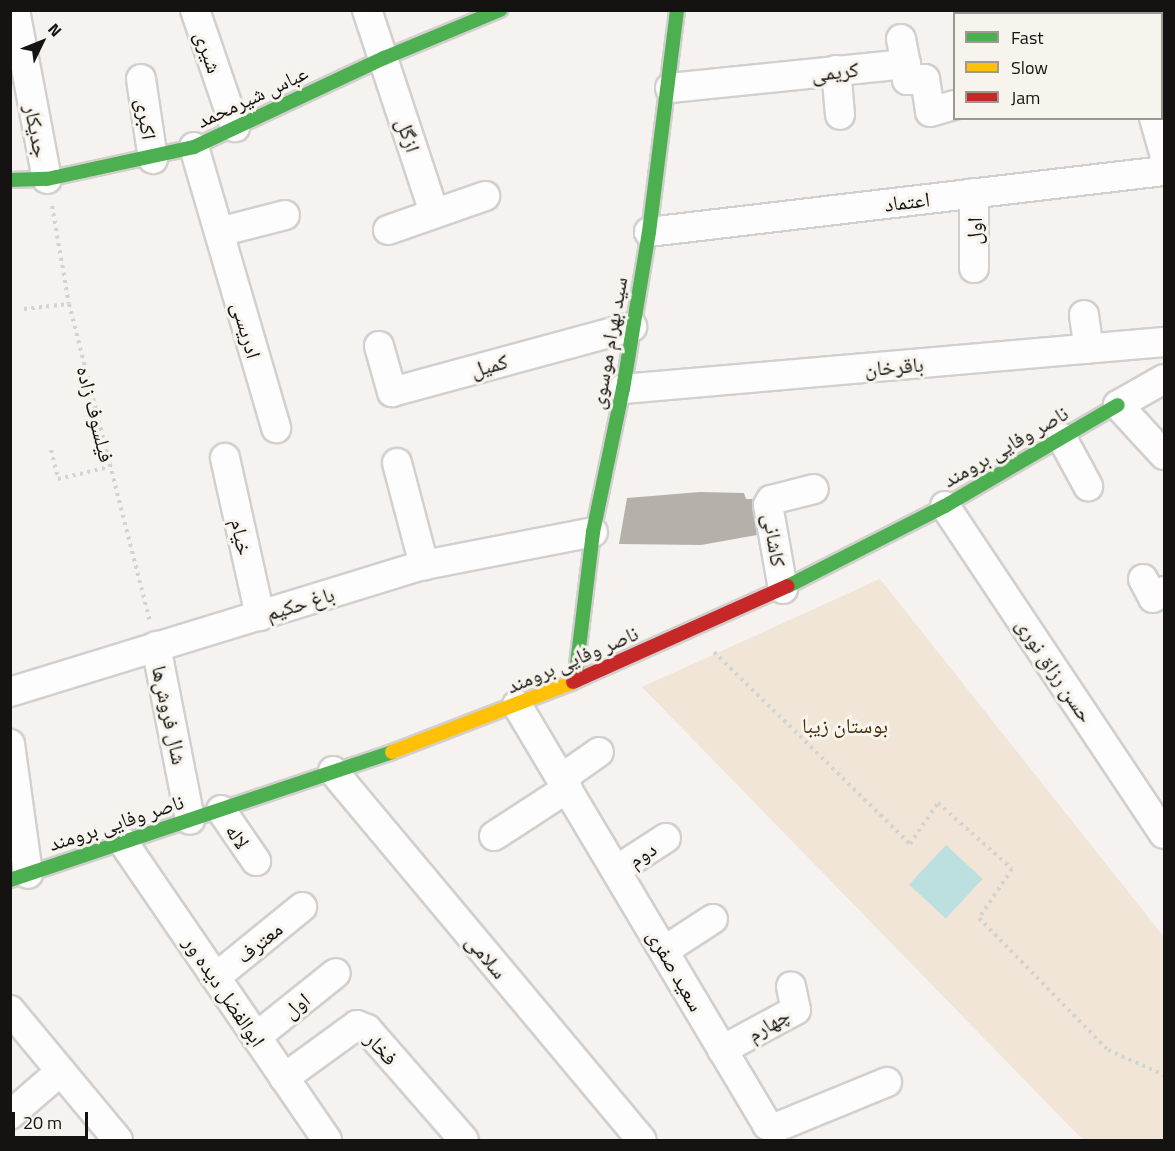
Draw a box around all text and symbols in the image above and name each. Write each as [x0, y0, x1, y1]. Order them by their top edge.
north arrow [12, 12, 72, 72]
legend [953, 12, 1163, 120]
text: N [43, 17, 68, 42]
text: Fast [1011, 24, 1044, 51]
street label: شیری [190, 28, 228, 76]
text: Slow [1011, 54, 1048, 81]
street label: کریمی [810, 56, 860, 86]
street label: عباس شیرمحمد [192, 59, 312, 133]
text: Jam [1011, 84, 1040, 111]
street label: اکبری [132, 97, 162, 141]
street label: جدیکار [20, 102, 54, 160]
street label: ازگل [392, 115, 426, 155]
street label: اعتماد [883, 186, 931, 216]
street label: اول [961, 217, 987, 245]
street label: سید بهرام موسوی [584, 275, 632, 411]
street label: ادریسی [227, 299, 267, 361]
street label: کمیل [468, 348, 510, 382]
street label: باقرخان [863, 351, 925, 381]
street label: فیلسوف زاده [72, 363, 120, 465]
street label: ناصر وفایی برومند [938, 400, 1072, 492]
street label: کاشانی [758, 512, 792, 568]
street label: خیام [226, 517, 258, 557]
street label: باغ حکیم [263, 581, 337, 625]
street label: حسن رزاق نوری [1011, 613, 1099, 727]
street label: ناصر وفایی برومند [502, 620, 642, 698]
street label: شال فروش‌ها [147, 663, 193, 767]
park label: بوستان زیبا [802, 712, 888, 738]
street label: ناصر وفایی برومند [45, 788, 187, 856]
street label: لاله [221, 819, 255, 853]
street label: دوم [623, 836, 661, 872]
street label: معترف [231, 916, 287, 968]
street label: سعید صفری [642, 924, 710, 1016]
street label: سلامی [461, 929, 513, 983]
street label: ابوالفضل دیده ور [179, 931, 271, 1051]
street label: اول [277, 987, 315, 1023]
street label: چهارم [742, 1002, 794, 1046]
street label: فخار [360, 1026, 404, 1070]
scale bar [15, 1100, 92, 1138]
text: 20 m [23, 1109, 62, 1136]

